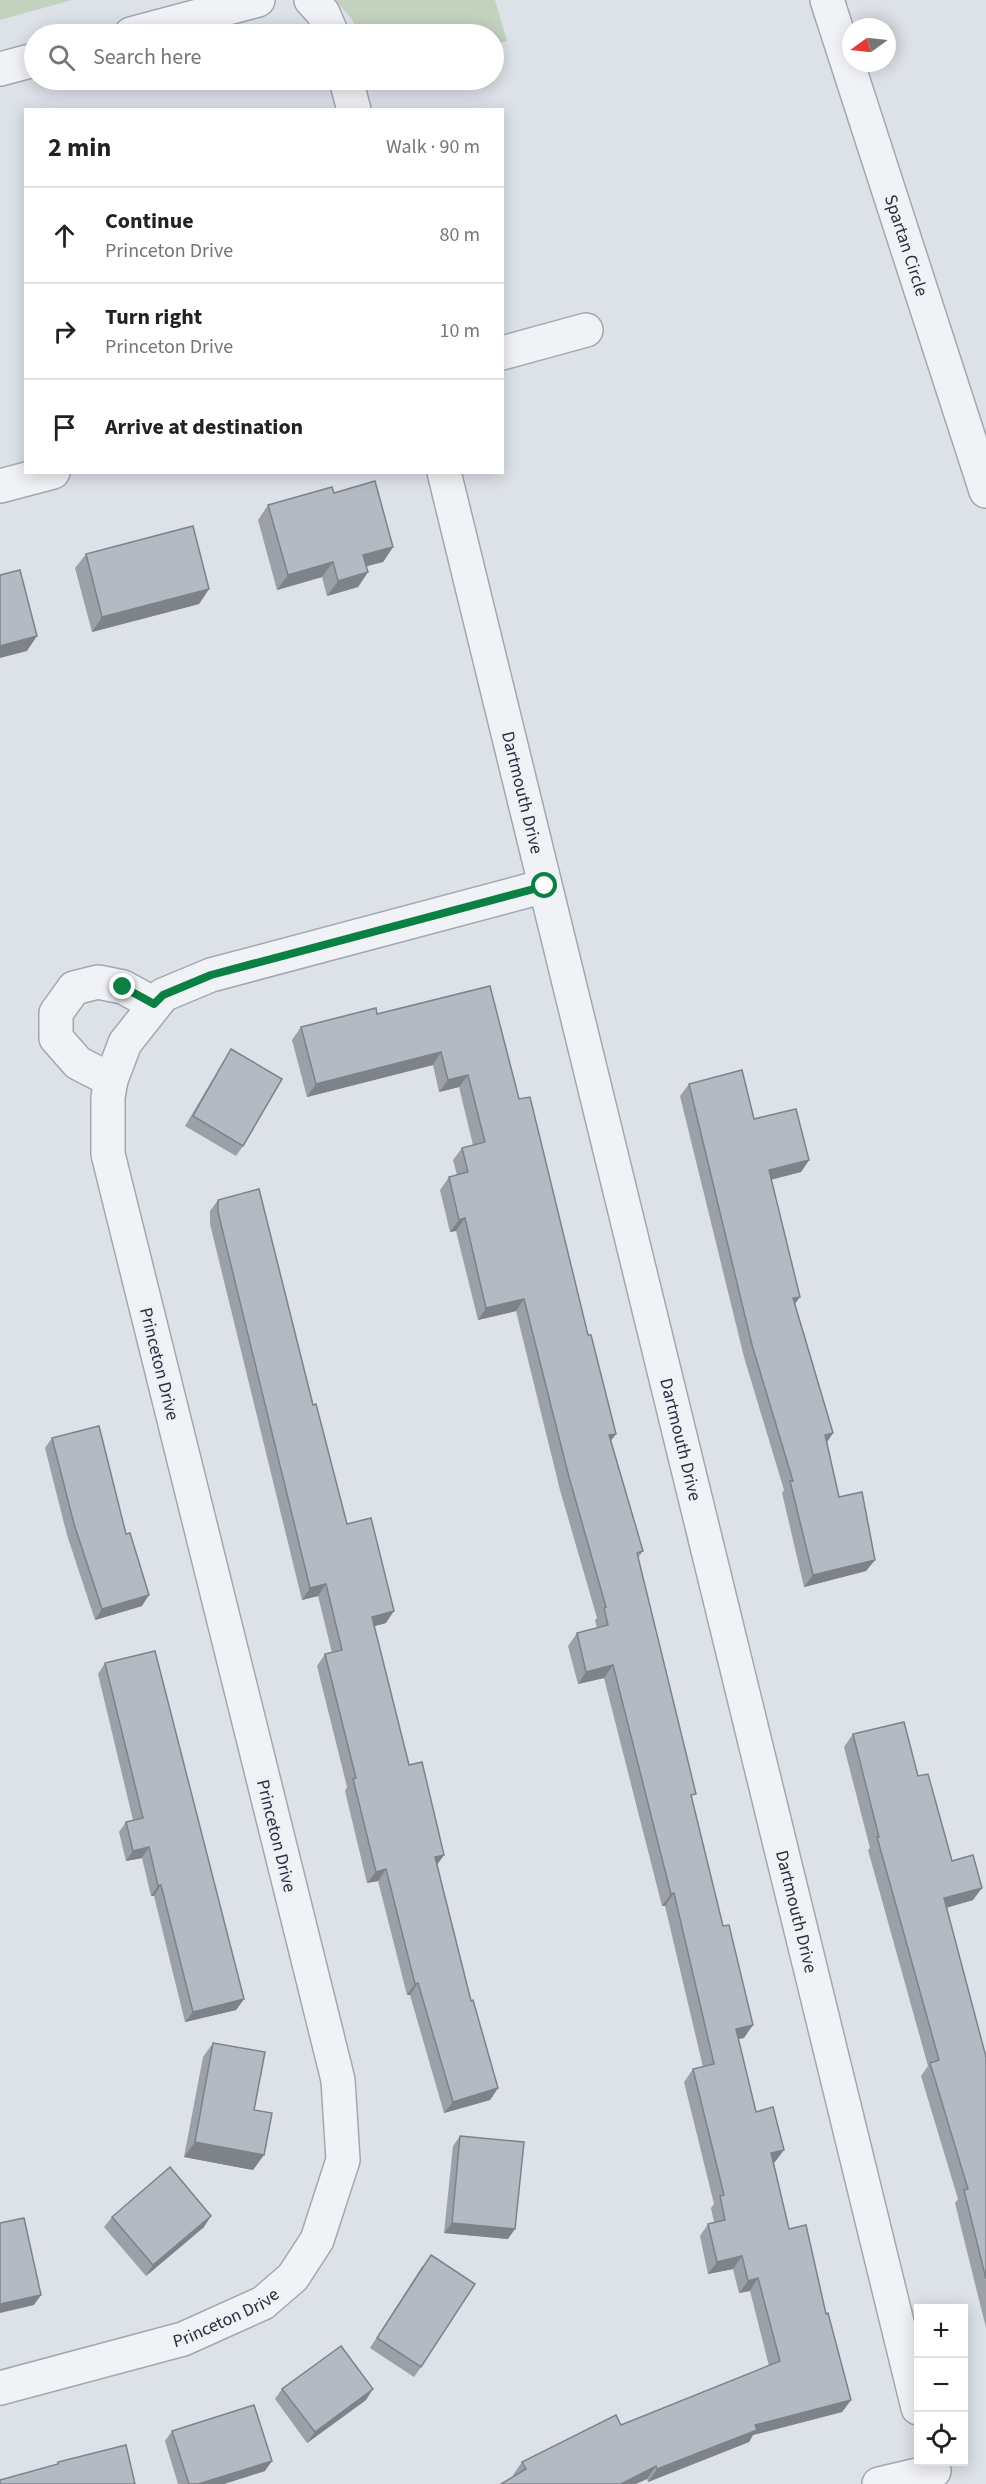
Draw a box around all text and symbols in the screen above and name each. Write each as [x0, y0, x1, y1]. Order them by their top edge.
north arrow [842, 18, 896, 72]
search box [24, 24, 504, 90]
icon: search [45, 41, 78, 74]
text: Search here [93, 41, 201, 73]
text: 2 min [48, 129, 111, 166]
text: Walk · 90 m [386, 133, 480, 161]
street label: Spartan Circle [878, 191, 935, 300]
text: Continue [105, 205, 194, 237]
icon: ahead [48, 219, 81, 252]
text: 80 m [440, 221, 480, 249]
text: Princeton Drive [105, 237, 233, 265]
text: Turn right [105, 301, 202, 333]
icon: right [48, 315, 81, 348]
text: 10 m [440, 317, 480, 345]
text: Princeton Drive [105, 333, 233, 361]
icon: arrive [48, 411, 81, 444]
text: Arrive at destination [105, 411, 303, 443]
street label: Dartmouth Drive [495, 729, 550, 857]
route start [531, 872, 557, 898]
route end [109, 973, 135, 999]
street label: Princeton Drive [133, 1305, 185, 1423]
street label: Dartmouth Drive [654, 1375, 708, 1503]
street label: Princeton Drive [250, 1777, 302, 1895]
street label: Dartmouth Drive [769, 1848, 824, 1975]
street label: Princeton Drive [170, 2282, 284, 2354]
map controls [914, 2304, 968, 2466]
button: + [914, 2304, 968, 2358]
button: − [914, 2358, 968, 2412]
button: locate [914, 2412, 968, 2466]

